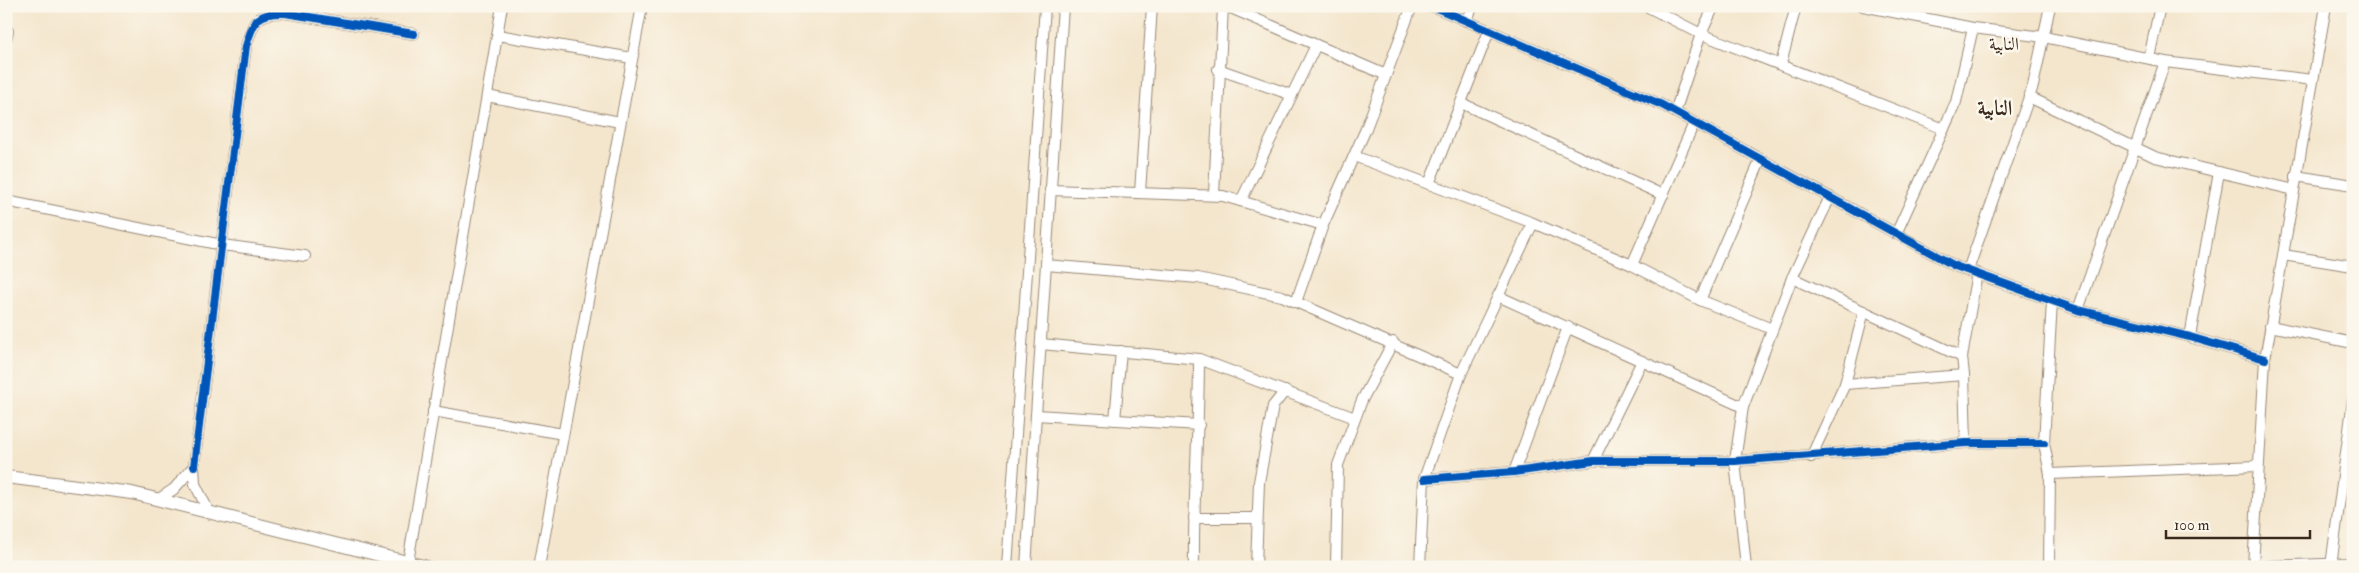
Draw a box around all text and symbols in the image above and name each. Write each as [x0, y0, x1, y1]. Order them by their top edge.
district label: النابية [1989, 33, 2019, 56]
district label: النابية [1978, 95, 2012, 122]
scale bar [2166, 508, 2310, 540]
text: 100 m [2174, 516, 2210, 535]

